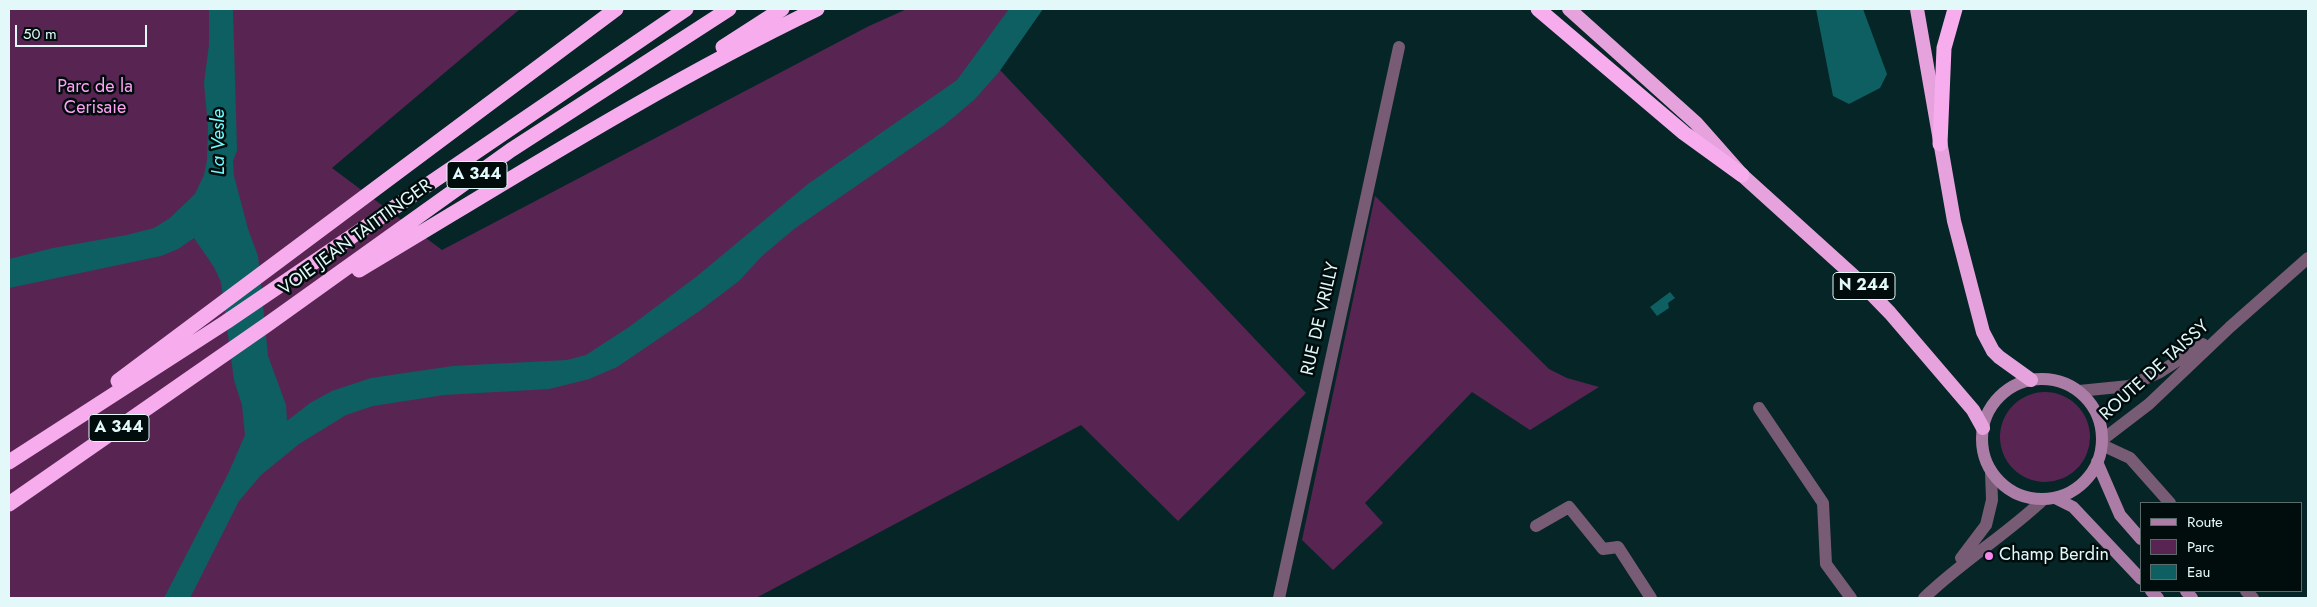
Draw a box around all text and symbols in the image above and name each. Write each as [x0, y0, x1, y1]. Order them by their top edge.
scale bar [18, 15, 150, 47]
text: 50 m [23, 23, 57, 45]
park label: Parc de la Cerisaie [57, 77, 133, 120]
water label: La Vesle [208, 109, 230, 175]
road number: A 344 [447, 162, 507, 188]
street label: VOIE JEAN TAITTINGER [275, 175, 437, 301]
street label: RUE DE VRILLY [1297, 260, 1345, 378]
road number: N 244 [1833, 272, 1895, 300]
street label: ROUTE DE TAISSY [2096, 316, 2214, 426]
road number: A 344 [89, 414, 149, 442]
legend [2140, 502, 2302, 592]
text: Route [2187, 511, 2223, 533]
text: Parc [2187, 536, 2214, 558]
place label: Champ Berdin [1999, 545, 2109, 567]
marker: Champ Berdin [1983, 550, 1995, 562]
text: Eau [2187, 561, 2210, 583]

